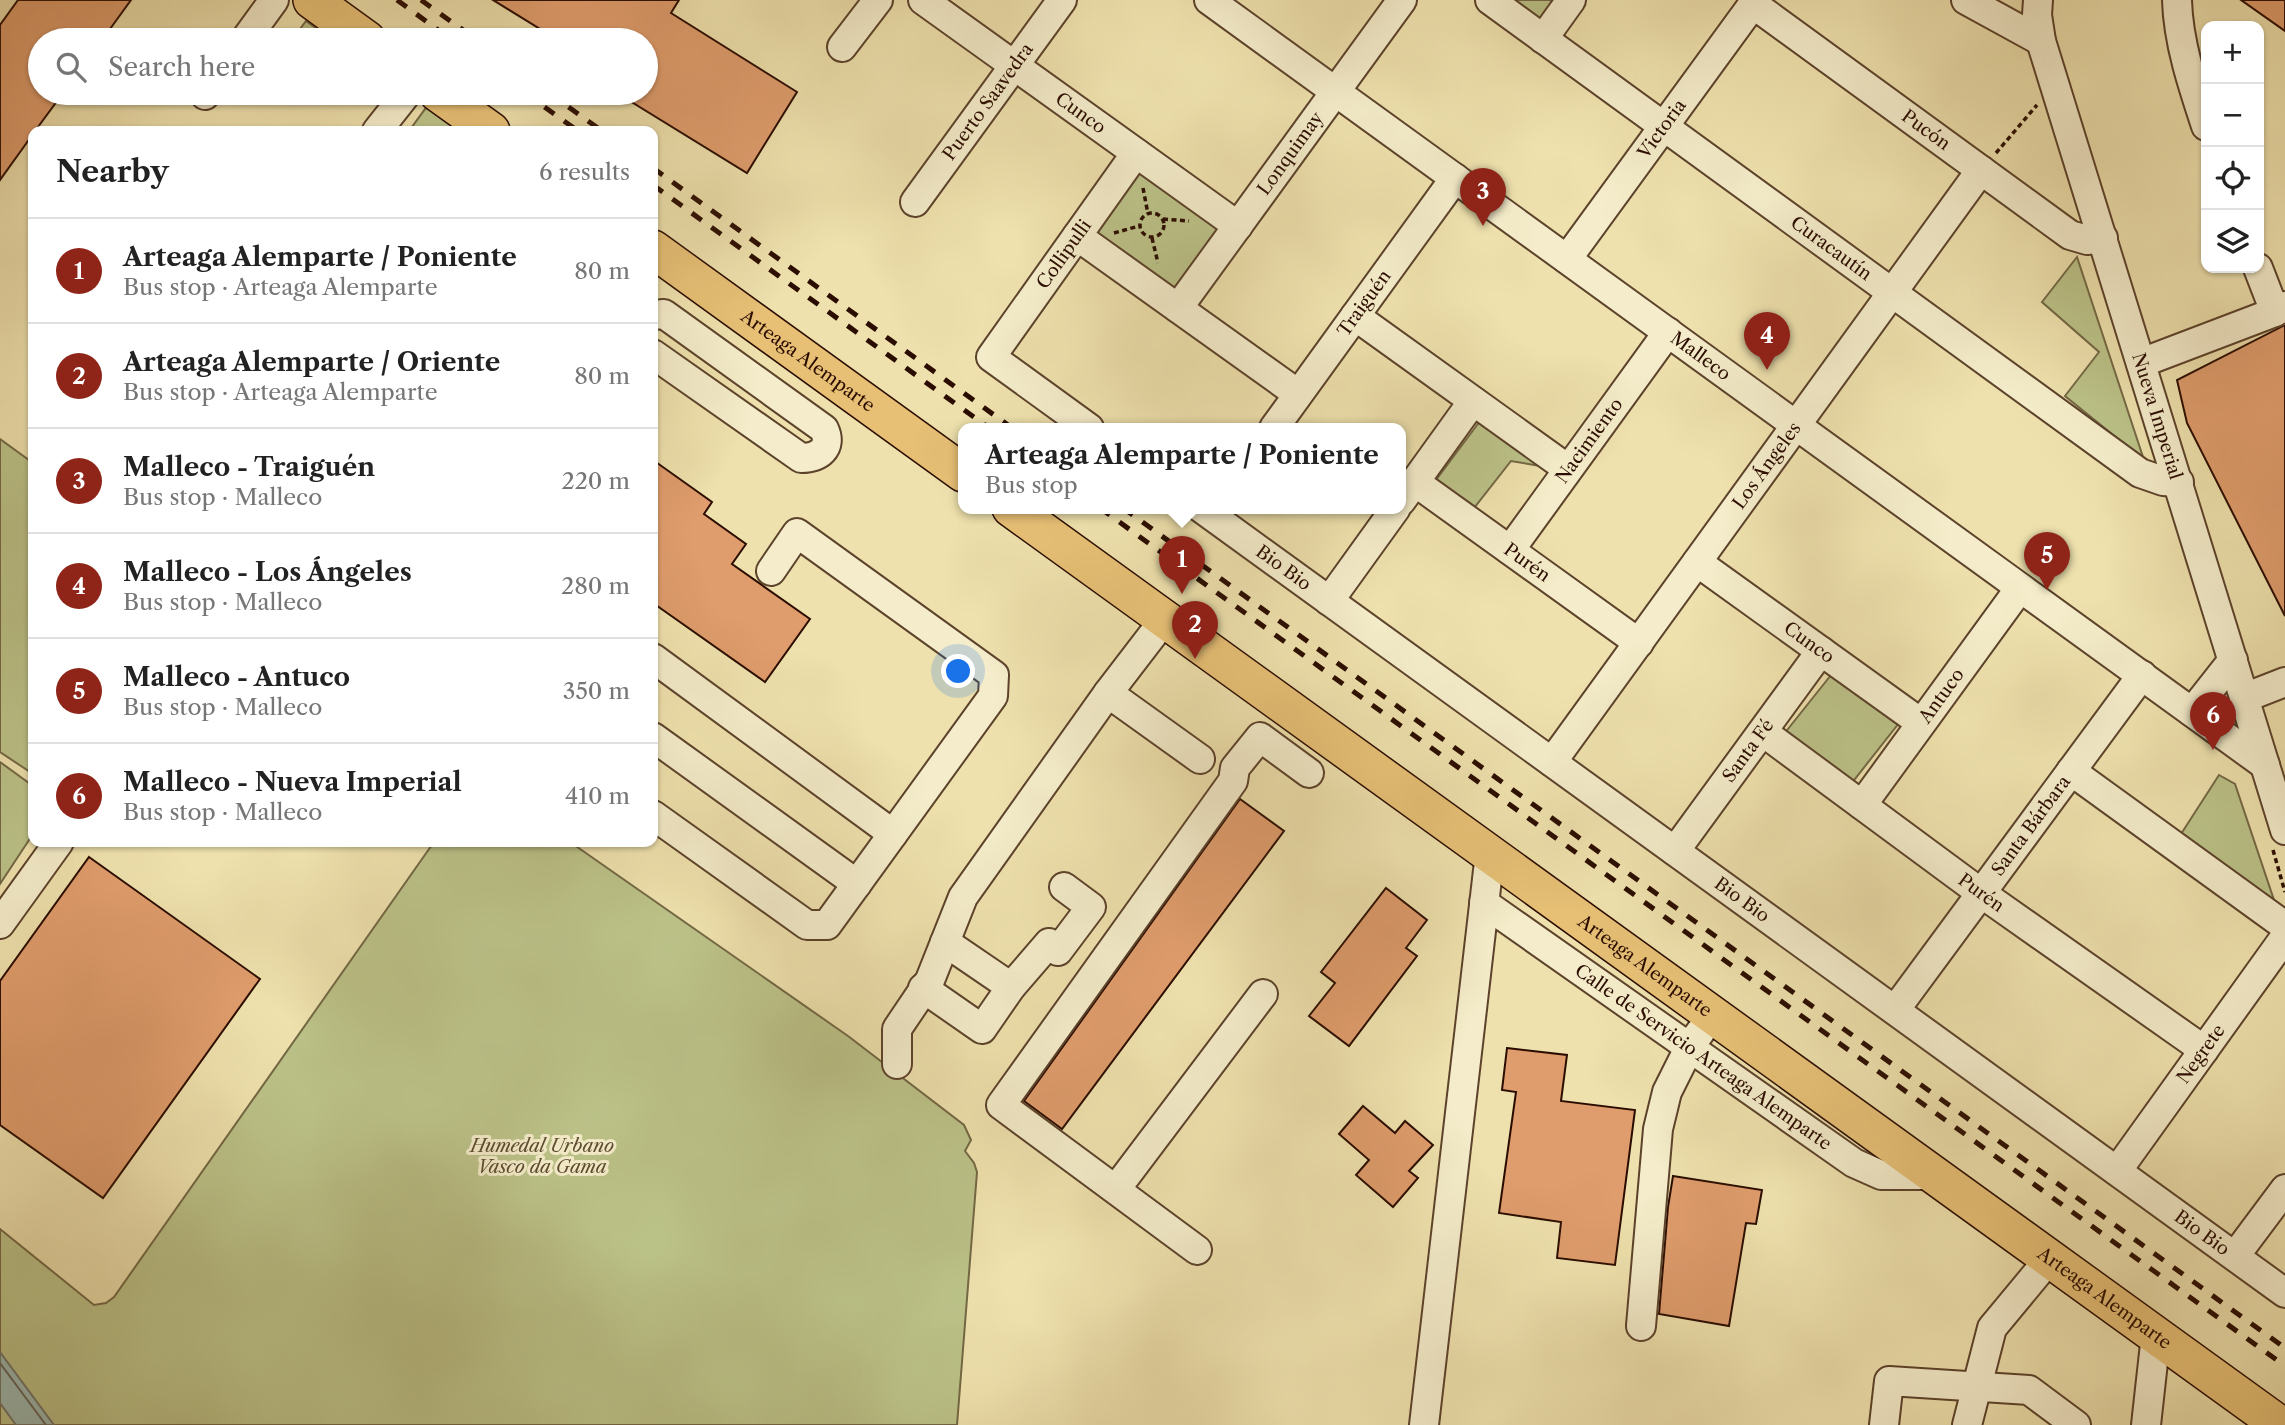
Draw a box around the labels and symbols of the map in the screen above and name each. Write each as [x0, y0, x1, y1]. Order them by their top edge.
street label: Puerto Saavedra [938, 38, 1038, 165]
street label: Cunco [1051, 88, 1110, 139]
street label: Victoria [1632, 95, 1691, 164]
street label: Pucón [1897, 105, 1955, 155]
street label: Lonquimay [1253, 107, 1328, 199]
pin: 3 [1460, 168, 1506, 226]
street label: Curacautín [1786, 211, 1876, 285]
street label: Collipulli [1032, 215, 1096, 293]
street label: Traiguén [1333, 266, 1396, 341]
street label: Arteaga Alemparte [736, 305, 879, 417]
pin: 4 [1744, 312, 1790, 370]
street label: Malleco [1666, 327, 1735, 385]
street label: Nueva Imperial [2127, 350, 2187, 482]
street label: Nacimiento [1551, 394, 1627, 488]
street label: Los Ángeles [1728, 418, 1806, 513]
pin: 5 [2024, 532, 2070, 590]
pin: 1 [1159, 536, 1205, 594]
street label: Purén [1500, 539, 1554, 587]
street label: Bio Bio [1252, 540, 1316, 595]
pin: 2 [1172, 601, 1218, 659]
street label: Cunco [1780, 617, 1839, 668]
your location [941, 654, 975, 688]
street label: Antuco [1914, 664, 1969, 728]
pin: 6 [2190, 692, 2236, 750]
street label: Santa Fé [1718, 715, 1779, 787]
street label: Santa Bárbara [1987, 771, 2075, 880]
street label: Purén [1954, 869, 2008, 917]
street label: Bio Bio [1710, 872, 1774, 927]
street label: Arteaga Alemparte [1573, 910, 1716, 1022]
street label: Calle de Servicio Arteaga Alemparte [1571, 959, 1836, 1155]
street label: Negrete [2172, 1020, 2230, 1088]
park label: Humedal Urbano Vasco da Gama [468, 1135, 614, 1178]
street label: Bio Bio [2170, 1206, 2234, 1260]
street label: Arteaga Alemparte [2032, 1242, 2176, 1354]

